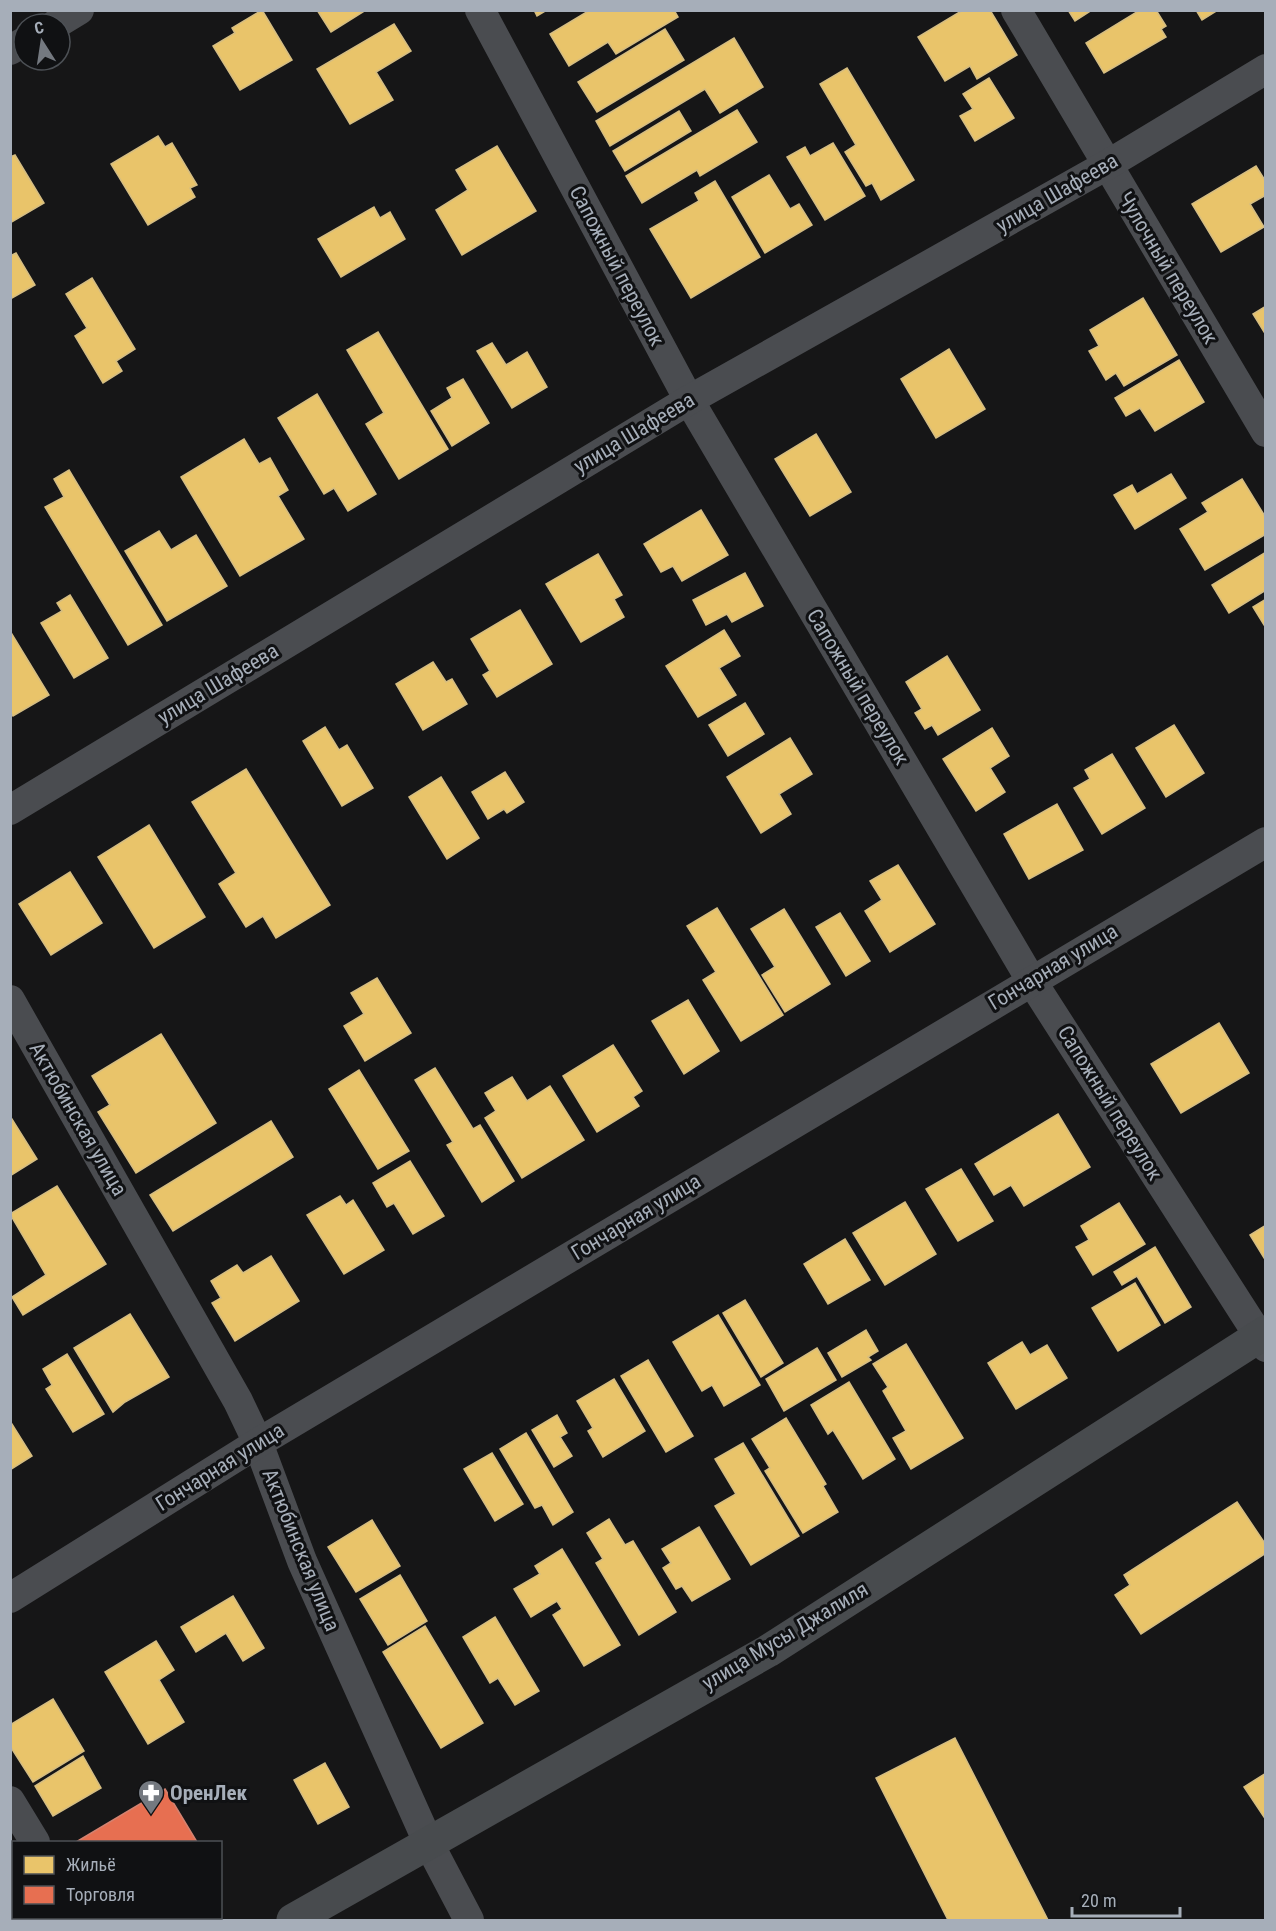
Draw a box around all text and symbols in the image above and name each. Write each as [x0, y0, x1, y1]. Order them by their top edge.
north arrow [12, 12, 72, 72]
text: С [33, 18, 45, 38]
street label: улица Шафеева [992, 149, 1122, 237]
street label: Сапожный переулок [565, 182, 669, 350]
street label: Чулочный переулок [1113, 188, 1223, 348]
street label: улица Шафеева [569, 388, 699, 478]
street label: Сапожный переулок [802, 605, 914, 769]
street label: улица Шафеева [153, 639, 283, 729]
street label: Гончарная улица [984, 919, 1122, 1015]
street label: Сапожный переулок [1053, 1021, 1167, 1185]
street label: Актюбинская улица [24, 1038, 132, 1200]
street label: Гончарная улица [567, 1169, 705, 1265]
street label: Гончарная улица [151, 1418, 289, 1516]
street label: Актюбинская улица [257, 1465, 345, 1635]
street label: улица Мусы Джалиля [698, 1577, 872, 1695]
pharmacy icon: ОренЛек [136, 1778, 166, 1816]
place label: ОренЛек [170, 1781, 248, 1805]
legend [12, 1841, 222, 1919]
text: Жильё [66, 1854, 116, 1875]
scale bar [1072, 1880, 1180, 1918]
text: Торговля [66, 1884, 135, 1905]
text: 20 m [1081, 1890, 1116, 1911]

